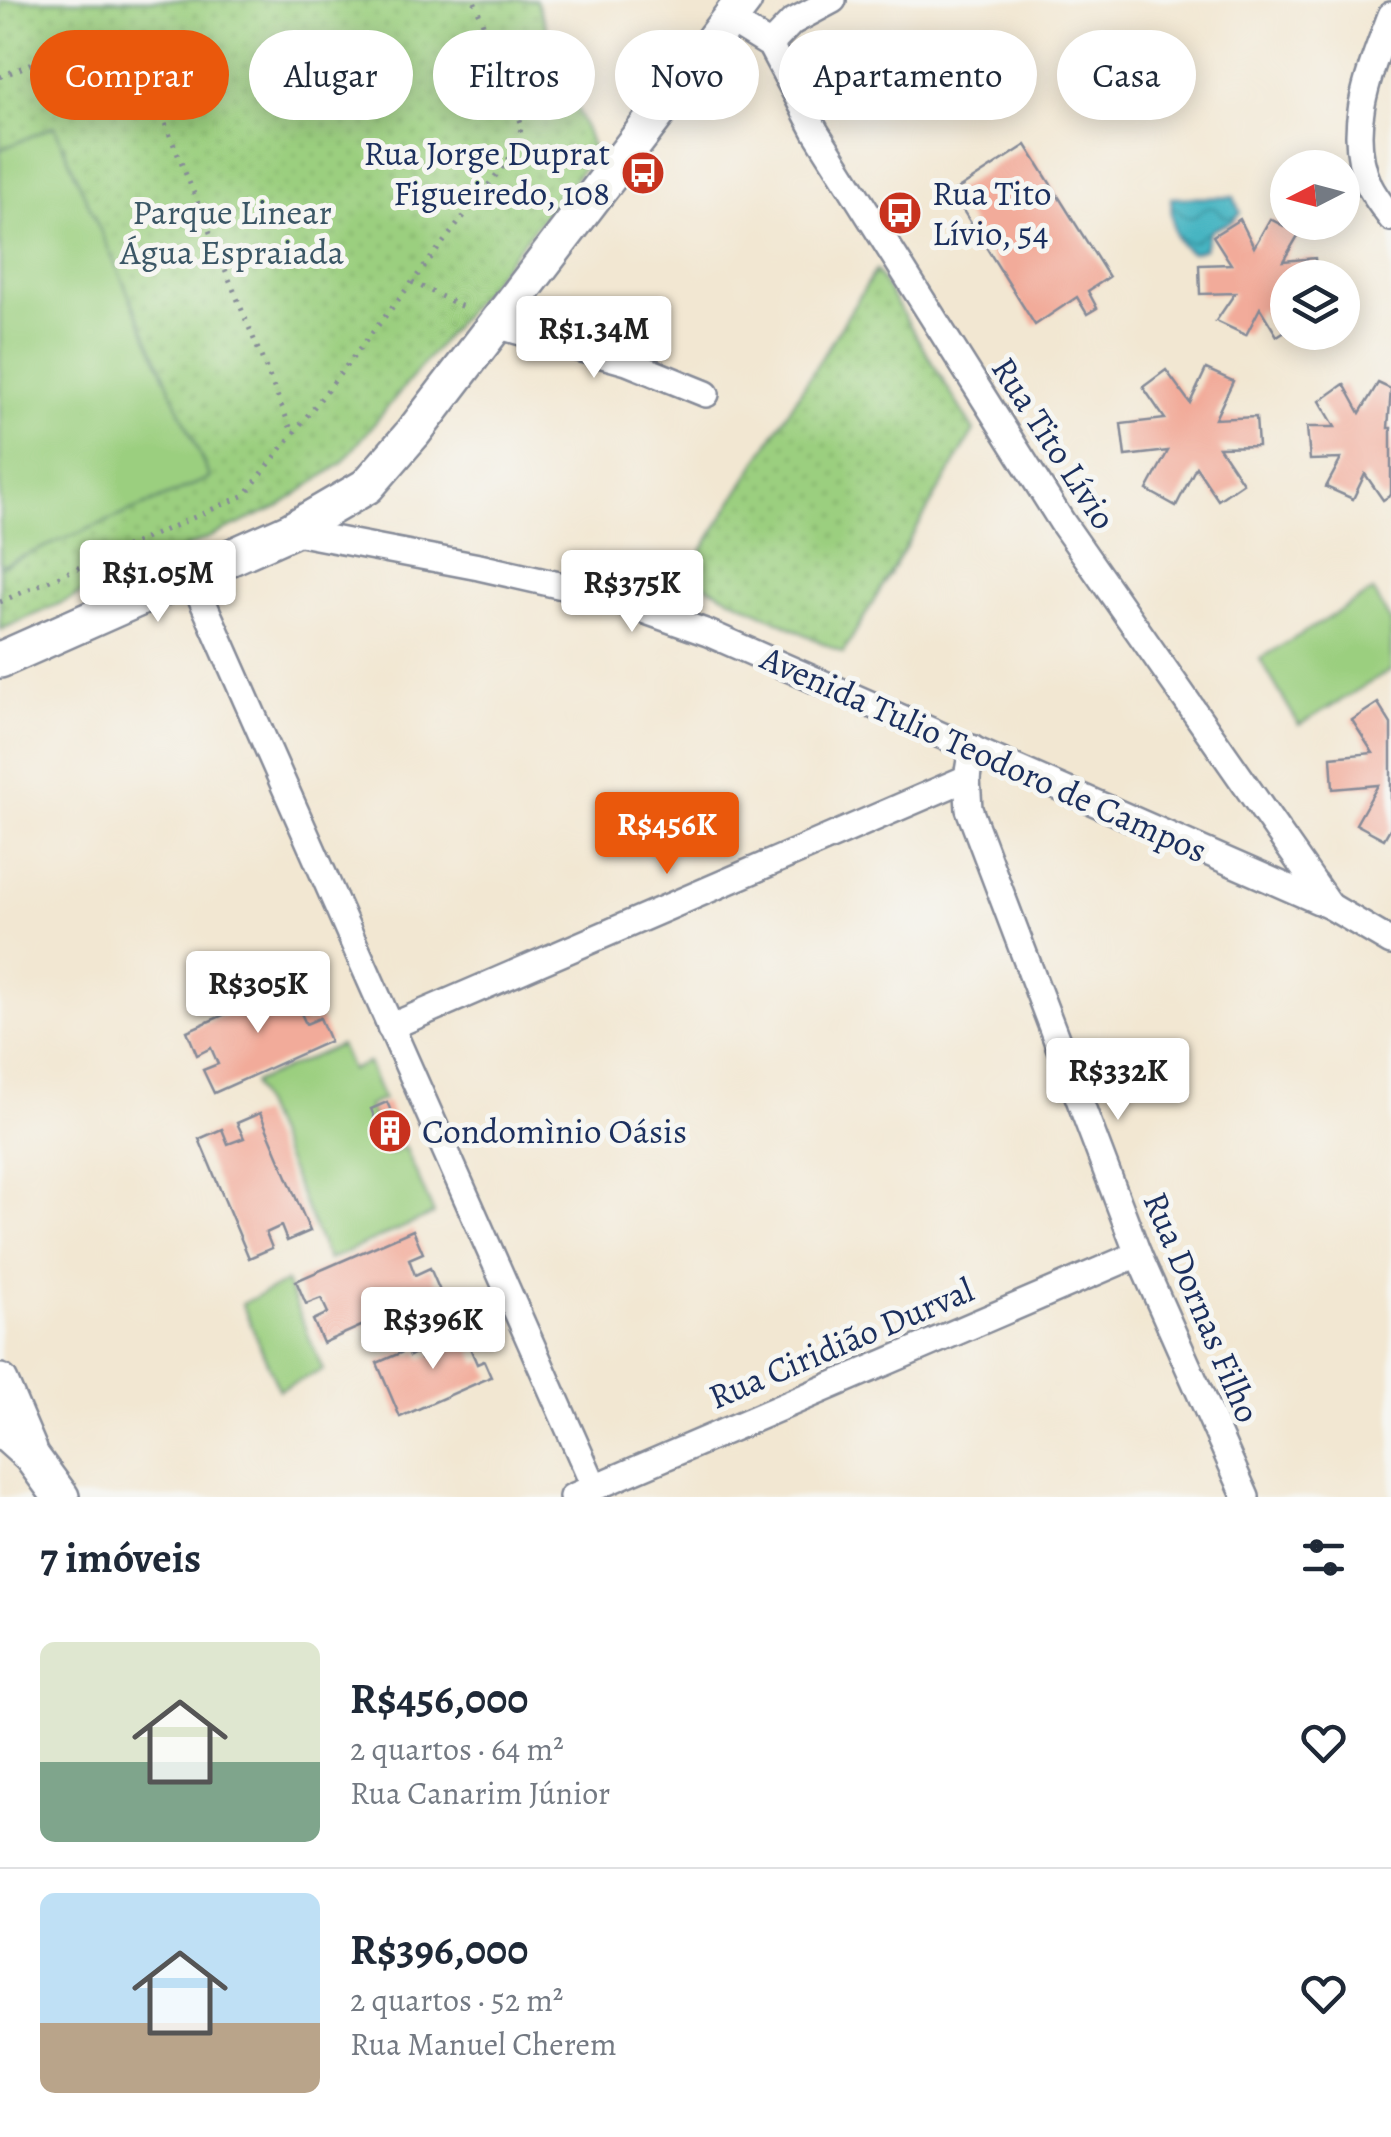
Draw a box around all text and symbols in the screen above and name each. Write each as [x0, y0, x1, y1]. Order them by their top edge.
chip: Comprar [30, 30, 229, 120]
chip: Alugar [249, 30, 413, 120]
chip: Filtros [433, 30, 595, 120]
chip: Novo [615, 30, 759, 120]
chip: Apartamento [779, 30, 1037, 120]
chip: Casa [1057, 30, 1196, 120]
place label: Rua Jorge Duprat Figueiredo, 108 [364, 129, 610, 217]
bus stop icon: Rua Jorge Duprat Figueiredo, 108 [620, 150, 666, 196]
north arrow [1270, 150, 1360, 240]
map controls [1270, 150, 1360, 350]
place label: Rua Tito Lívio, 54 [932, 169, 1051, 257]
park label: Parque Linear Água Espraiada [119, 188, 345, 276]
bus stop icon: Rua Tito Lívio, 54 [877, 190, 923, 236]
button: layers [1270, 260, 1360, 350]
pin: R$1.34M [502, 296, 686, 381]
text: R$1.34M [538, 306, 650, 350]
street label: Rua Tito Lívio [980, 347, 1128, 539]
pin: R$1.05M [66, 540, 250, 625]
text: R$1.05M [102, 550, 214, 594]
pin: R$375K [551, 550, 713, 635]
text: R$375K [583, 560, 681, 604]
street label: Avenida Tulio Teodoro de Campos [752, 633, 1215, 874]
pin: R$456K [586, 792, 748, 877]
text: R$456K [617, 802, 717, 846]
pin: R$305K [177, 951, 339, 1036]
text: R$305K [208, 961, 308, 1005]
pin: R$332K [1037, 1038, 1199, 1123]
text: R$332K [1068, 1048, 1168, 1092]
place label: Condomìnio Oásis [422, 1107, 687, 1155]
building icon: Condomìnio Oásis [367, 1108, 413, 1154]
street label: Rua Dornas Filho [1132, 1184, 1272, 1430]
street label: Rua Ciridião Durval [701, 1266, 981, 1420]
pin: R$396K [352, 1287, 514, 1372]
text: R$396K [383, 1297, 483, 1341]
text: 7 imóveis [40, 1529, 201, 1586]
icon: filters [1296, 1530, 1351, 1585]
text: R$456,000 [350, 1670, 528, 1727]
icon: home [120, 1682, 240, 1802]
icon: heart [1296, 1715, 1351, 1770]
text: 2 quartos · 64 m² [350, 1727, 564, 1771]
text: Rua Canarim Júnior [350, 1771, 610, 1815]
text: R$396,000 [350, 1921, 528, 1978]
icon: home [120, 1933, 240, 2053]
icon: heart [1296, 1966, 1351, 2021]
text: 2 quartos · 52 m² [350, 1978, 563, 2022]
text: Rua Manuel Cherem [350, 2022, 617, 2066]

